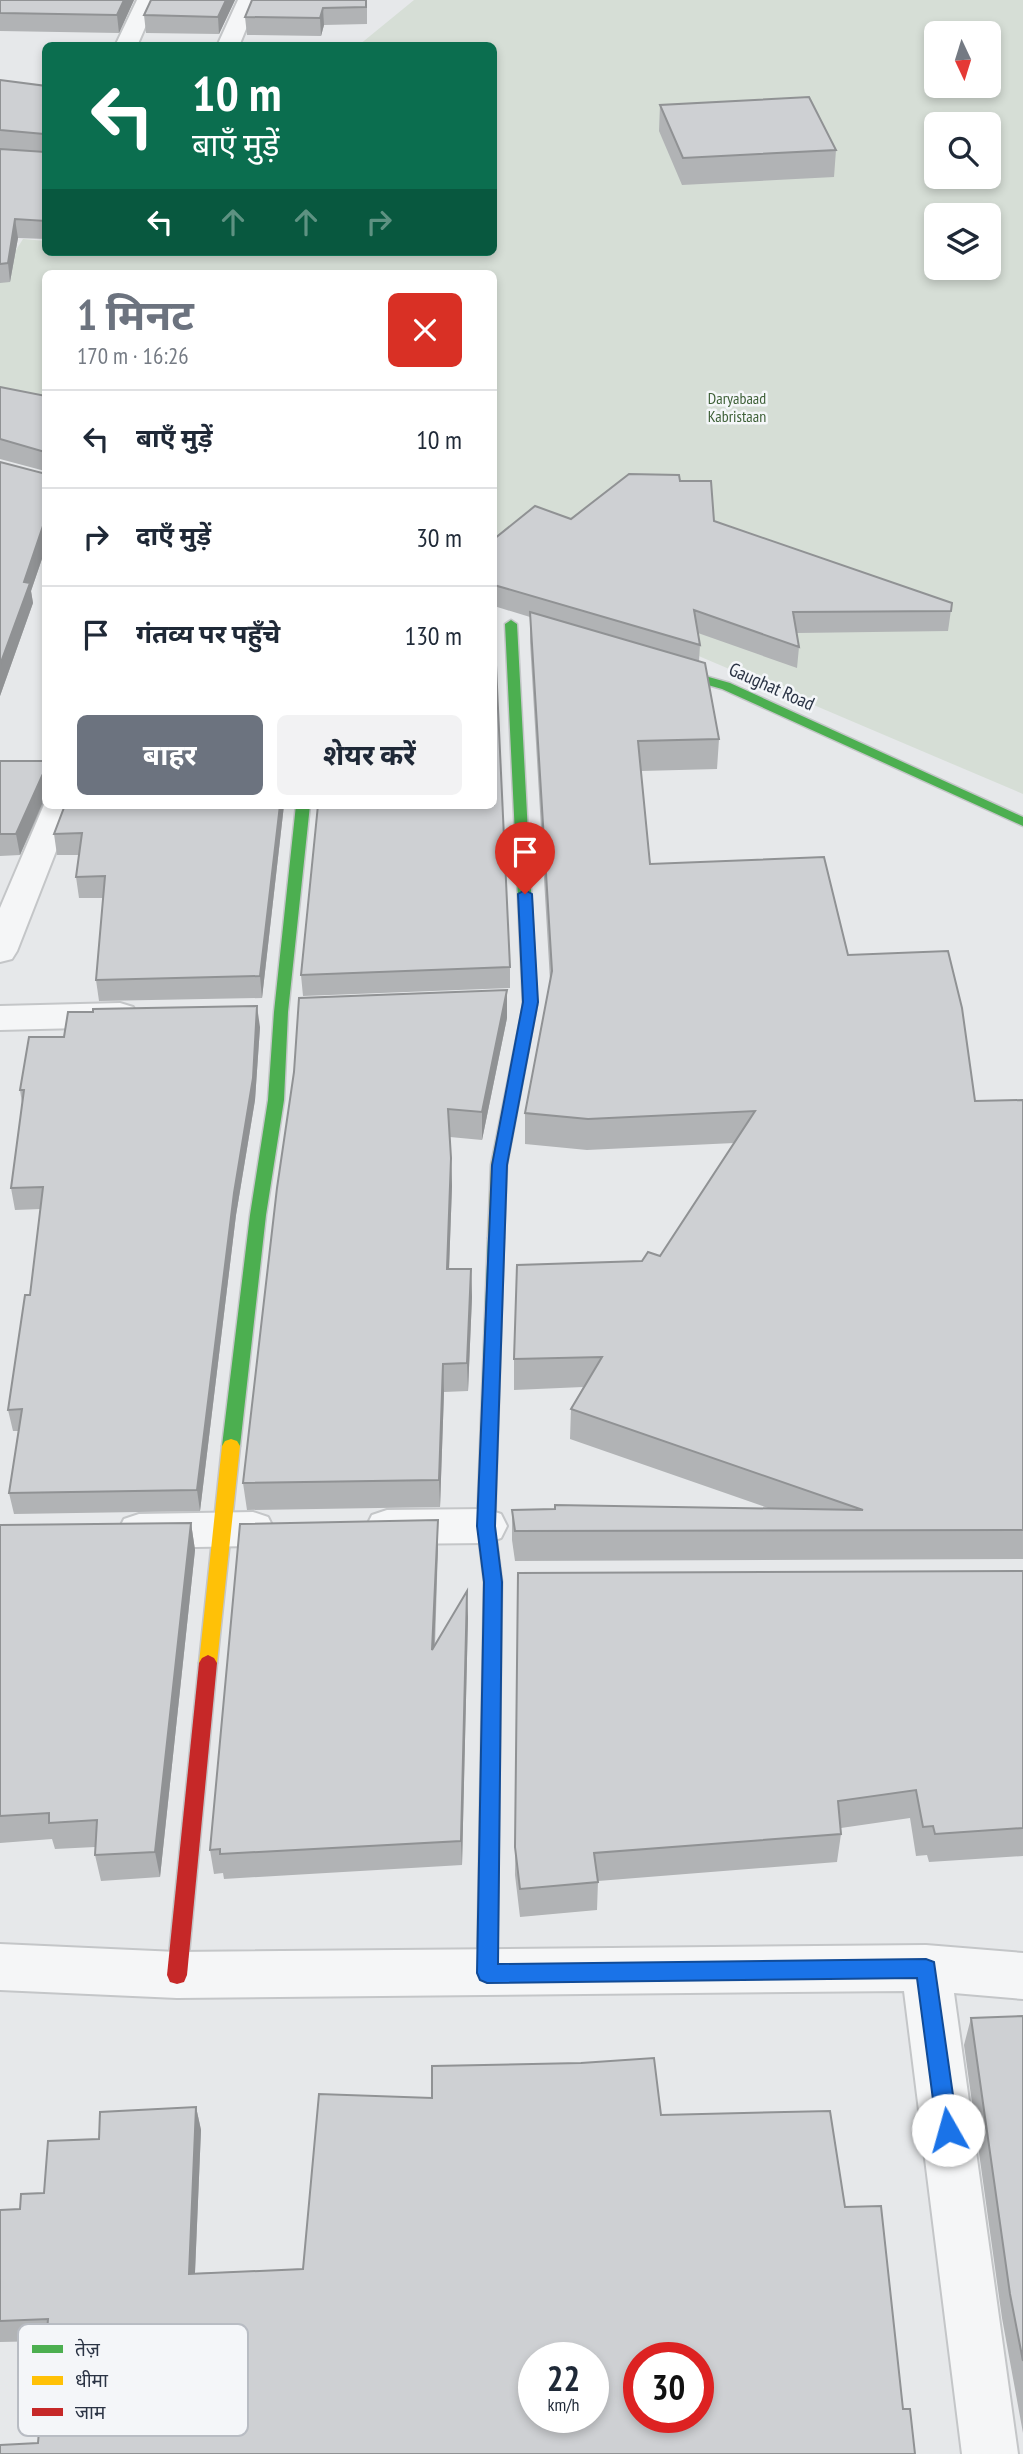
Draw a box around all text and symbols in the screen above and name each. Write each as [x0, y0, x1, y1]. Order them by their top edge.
north arrow [924, 21, 1001, 98]
map controls [924, 21, 1001, 280]
text: 10 m [192, 61, 281, 125]
icon: left [77, 70, 168, 161]
button: search [924, 112, 1001, 189]
text: बाएँ मुड़ें [192, 123, 279, 165]
icon: left [141, 203, 179, 241]
icon: ahead [214, 203, 252, 241]
icon: ahead [287, 203, 325, 241]
icon: right [360, 203, 398, 241]
button: layers [924, 203, 1001, 280]
text: 1 मिनट [77, 287, 194, 342]
button: close [388, 293, 462, 367]
text: 170 m · 16:26 [77, 341, 189, 370]
park label: Daryabaad Kabristaan [708, 388, 766, 426]
icon: left [77, 420, 115, 458]
text: बाएँ मुड़ें [136, 421, 213, 454]
text: 10 m [416, 423, 462, 456]
icon: right [77, 518, 115, 556]
text: दाएँ मुड़ें [136, 519, 211, 552]
text: 30 m [416, 521, 462, 554]
icon: arrive [77, 616, 115, 654]
text: गंतव्य पर पहुँचे [136, 617, 280, 650]
text: 130 m [404, 619, 462, 652]
street label: Gaughat Road [726, 657, 818, 715]
button: बाहर [77, 715, 263, 795]
button: शेयर करें [277, 715, 462, 795]
pin [495, 822, 555, 894]
icon: arrive [506, 833, 544, 871]
position arrow [911, 2093, 985, 2167]
legend [18, 2324, 248, 2436]
text: तेज़ [75, 2337, 101, 2361]
speed limit sign: 30 [623, 2342, 714, 2433]
text: 22 [547, 2355, 580, 2401]
text: धीमा [75, 2368, 109, 2392]
text: km/h [548, 2393, 579, 2416]
text: जाम [75, 2400, 106, 2424]

